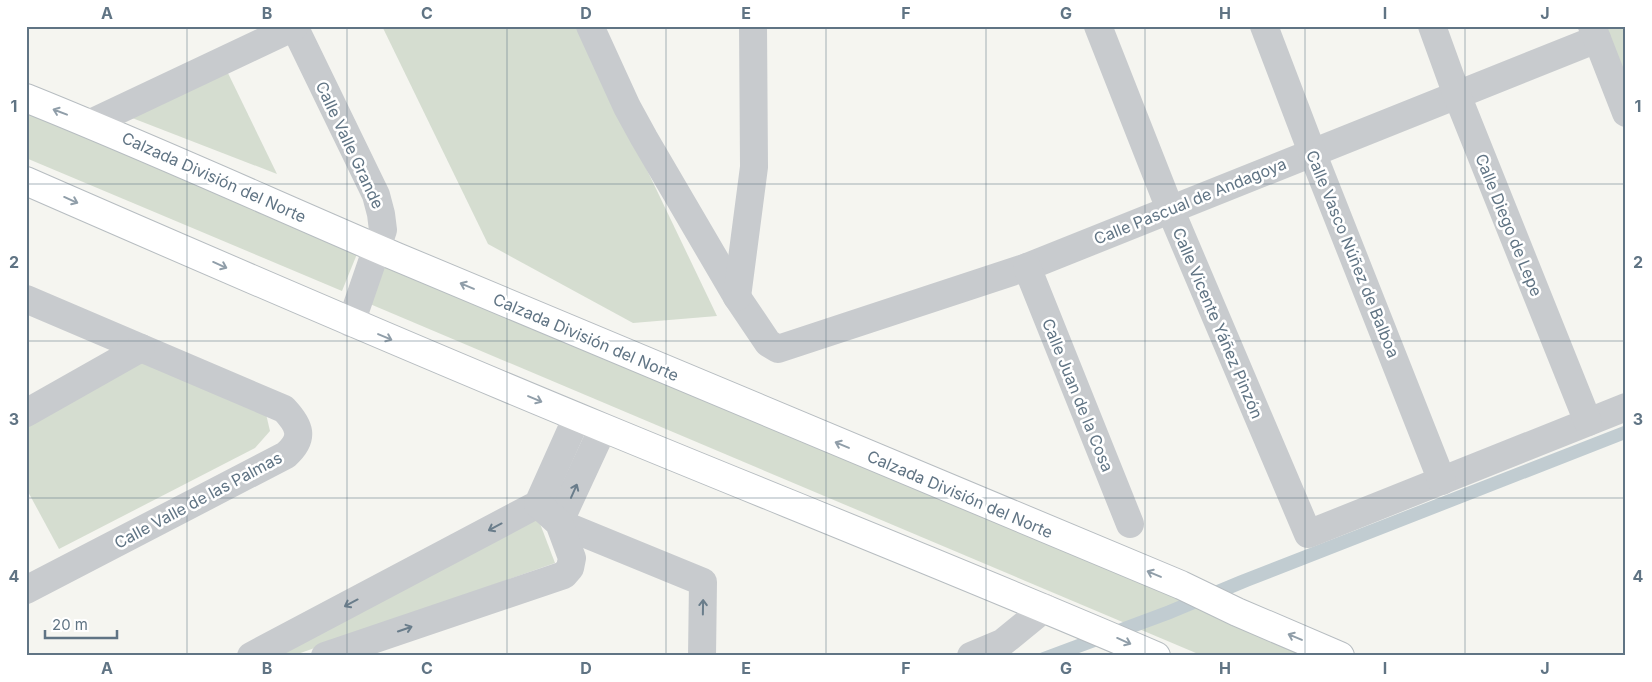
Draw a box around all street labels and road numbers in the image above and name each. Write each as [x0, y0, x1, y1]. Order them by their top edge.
street label: Calle Valle Grande [312, 78, 388, 212]
street label: Calzada División del Norte [119, 127, 309, 227]
street label: Calle Vasco Núñez de Balboa [1302, 147, 1404, 361]
street label: Calle Diego de Lepe [1471, 151, 1547, 299]
street label: Calle Pascual de Andagoya [1091, 153, 1289, 249]
street label: Calle Vicente Yáñez Pinzón [1169, 224, 1267, 422]
street label: Calzada División del Norte [490, 289, 682, 385]
street label: Calle Juan de la Cosa [1038, 315, 1118, 475]
street label: Calzada División del Norte [864, 446, 1056, 542]
street label: Calle Valle de las Palmas [111, 447, 285, 553]

